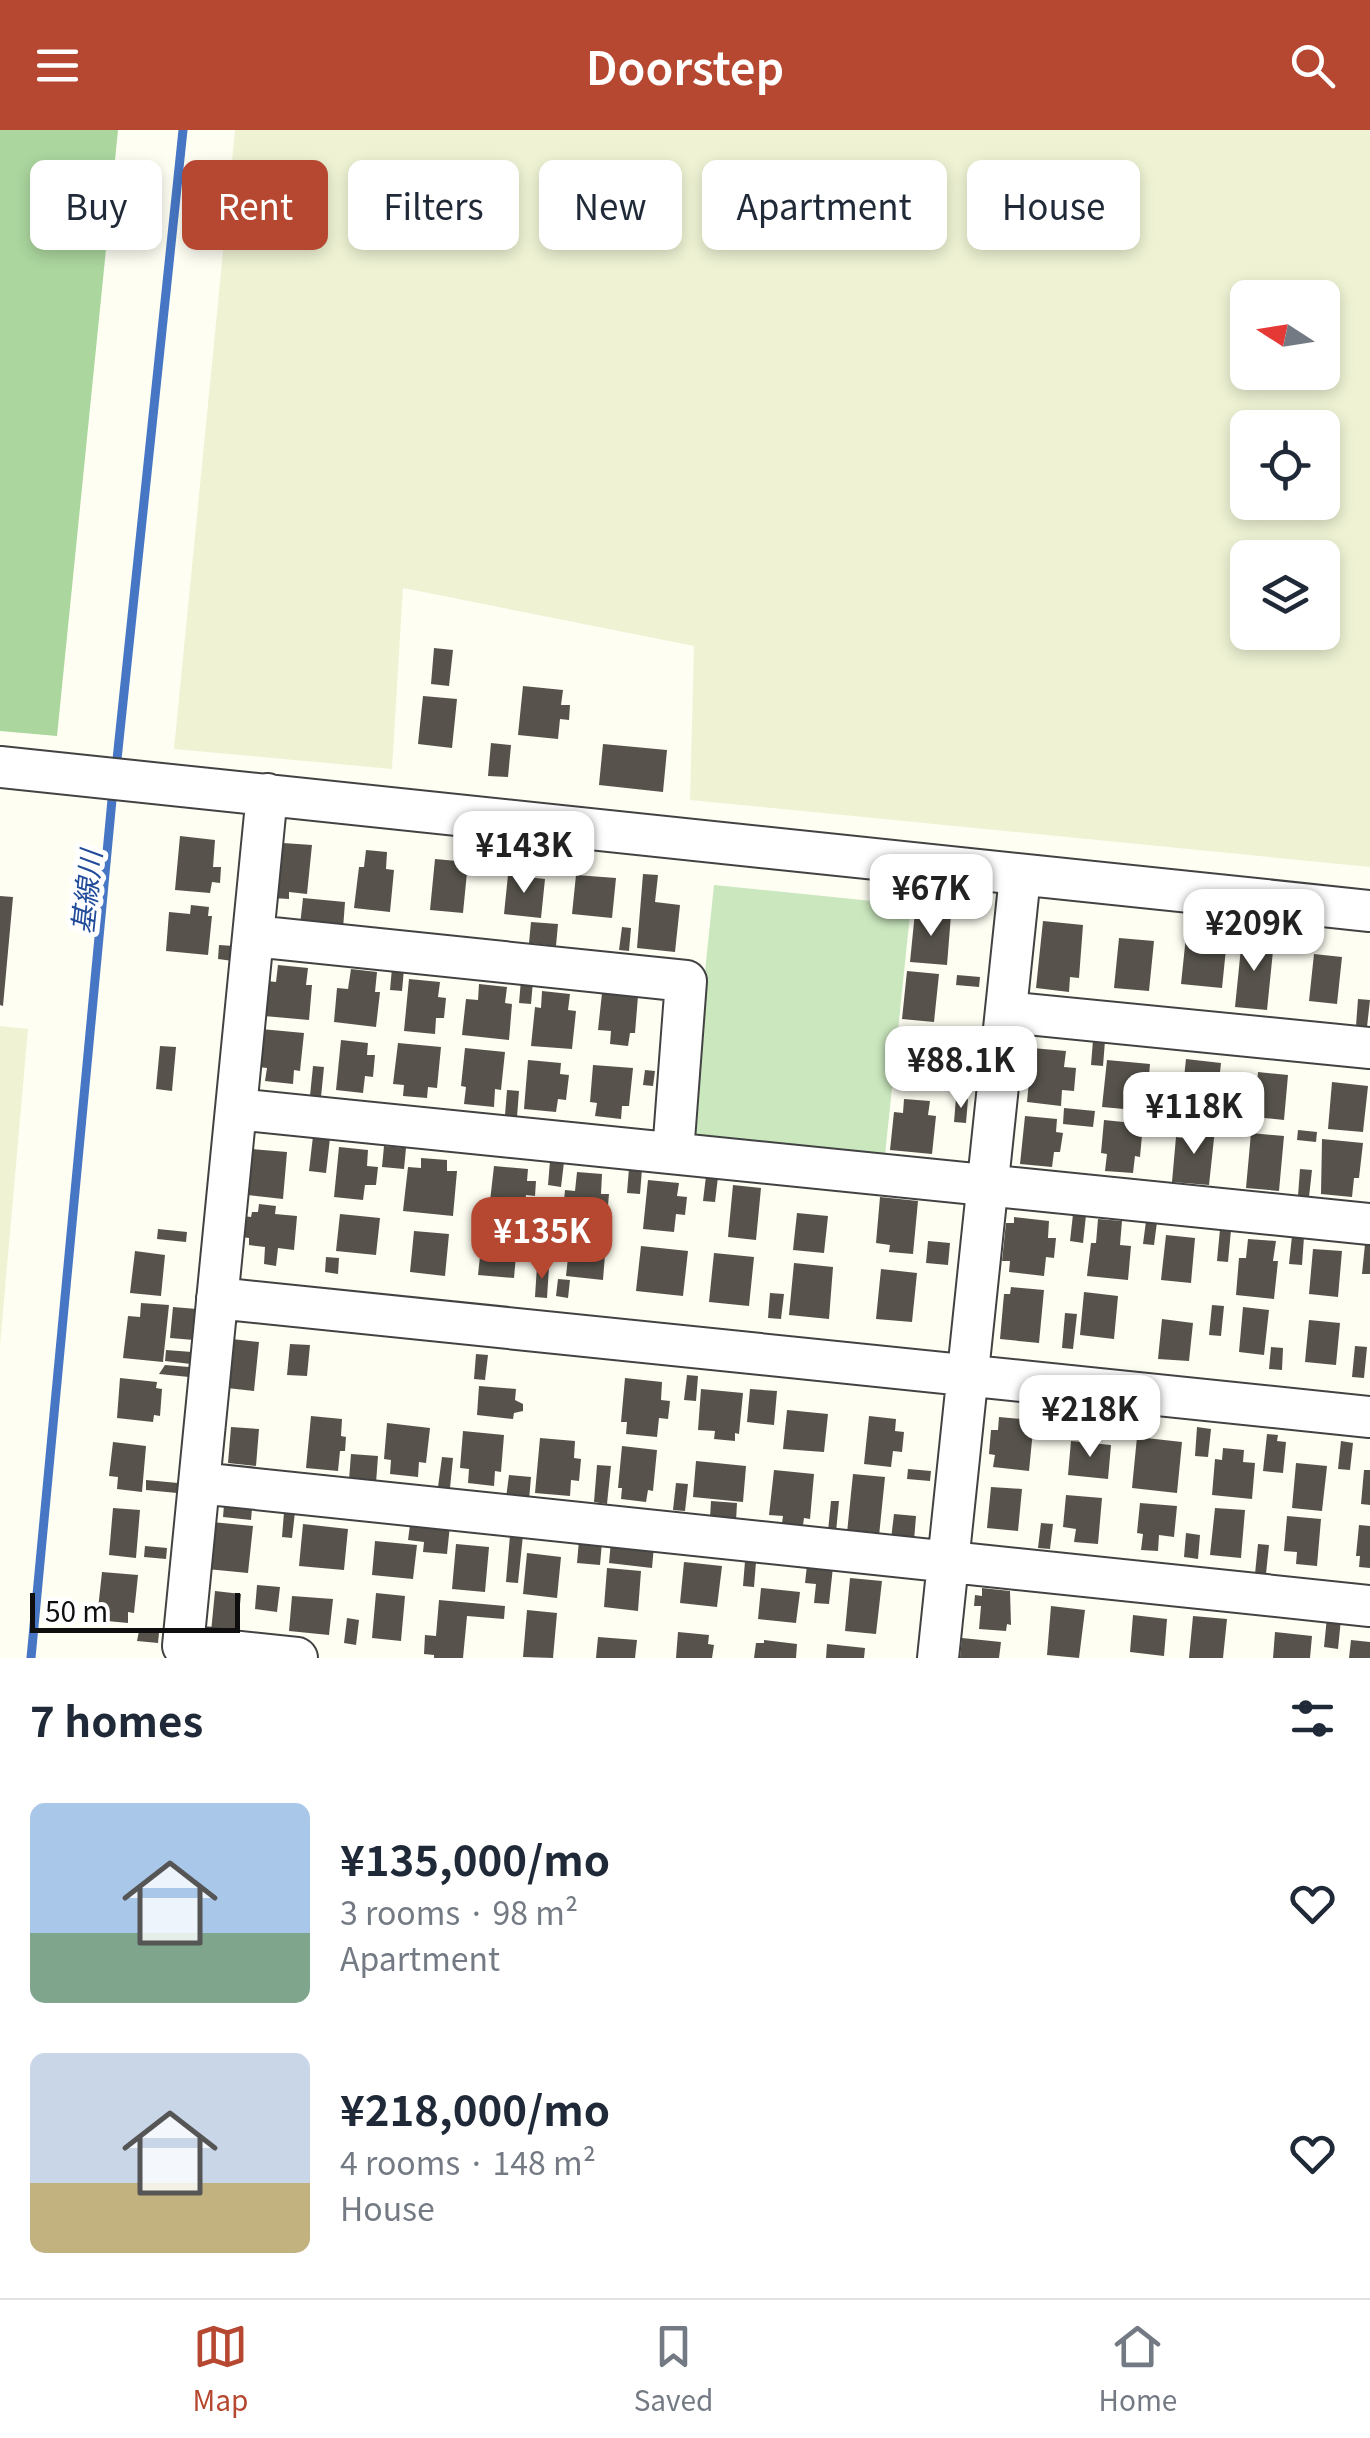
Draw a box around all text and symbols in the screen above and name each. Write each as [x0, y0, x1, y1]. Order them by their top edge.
text: Doorstep [586, 33, 784, 98]
icon: menu [30, 38, 85, 93]
icon: search [1285, 38, 1340, 93]
chip: Buy [30, 160, 162, 250]
chip: Rent [182, 160, 328, 250]
chip: Filters [348, 160, 519, 250]
chip: New [539, 160, 682, 250]
chip: Apartment [702, 160, 947, 250]
chip: House [967, 160, 1140, 250]
north arrow [1230, 280, 1340, 390]
map controls [1230, 280, 1340, 650]
button: locate [1230, 410, 1340, 520]
button: layers [1230, 540, 1340, 650]
pin: ¥143K [454, 811, 594, 896]
text: ¥143K [475, 820, 573, 866]
water label: 基線川 [61, 845, 110, 936]
pin: ¥67K [872, 854, 990, 939]
text: ¥67K [892, 863, 970, 909]
pin: ¥209K [1184, 889, 1324, 974]
text: ¥209K [1205, 898, 1303, 944]
pin: ¥88.1K [880, 1026, 1042, 1111]
text: ¥88.1K [907, 1035, 1015, 1081]
pin: ¥118K [1124, 1072, 1264, 1157]
text: ¥118K [1145, 1081, 1243, 1127]
pin: ¥135K [472, 1197, 612, 1282]
text: ¥135K [493, 1206, 591, 1252]
pin: ¥218K [1020, 1375, 1160, 1460]
text: ¥218K [1041, 1384, 1139, 1430]
scale bar [30, 1588, 240, 1632]
text: 50 m [45, 1590, 108, 1630]
text: 7 homes [30, 1688, 203, 1749]
icon: filters [1285, 1691, 1340, 1746]
text: ¥135,000/mo [340, 1827, 610, 1888]
icon: home [110, 1843, 230, 1963]
icon: heart [1285, 1876, 1340, 1931]
text: 3 rooms · 98 m² [340, 1888, 578, 1934]
text: Apartment [340, 1934, 500, 1980]
text: ¥218,000/mo [340, 2077, 610, 2138]
icon: home [110, 2093, 230, 2213]
icon: heart [1285, 2126, 1340, 2181]
text: 4 rooms · 148 m² [340, 2138, 596, 2184]
text: House [340, 2184, 435, 2230]
tab: Map [193, 2319, 248, 2419]
tab: Saved [634, 2319, 713, 2419]
tab: Home [1099, 2319, 1177, 2419]

